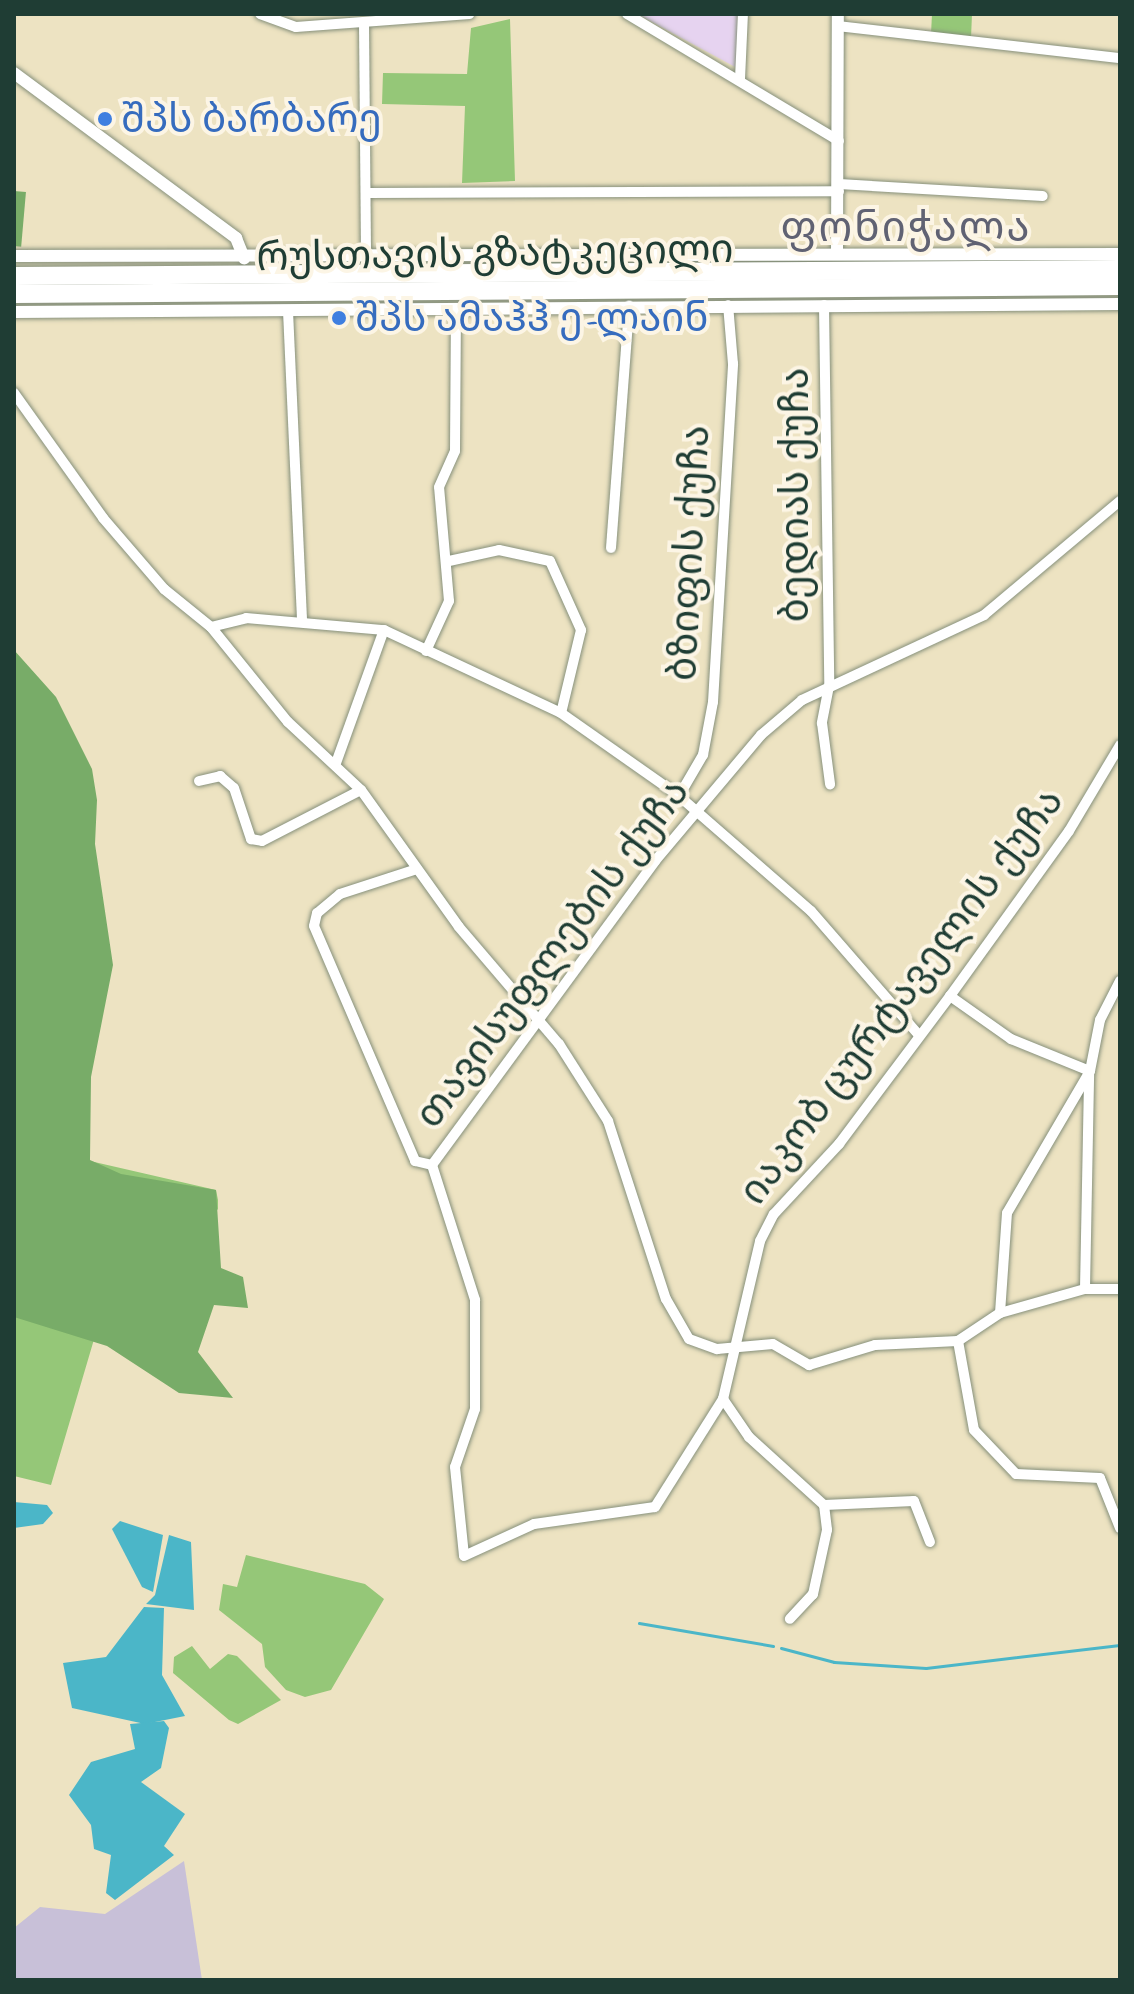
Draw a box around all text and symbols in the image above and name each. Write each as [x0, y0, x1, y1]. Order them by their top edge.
place label: შპს ბარბარე [121, 95, 382, 143]
marker: შპს ბარბარე [96, 110, 114, 128]
district label: ფონიჭალა [781, 203, 1031, 253]
street label: რუსთავის გზატკეცილი [256, 225, 734, 281]
place label: შპს ამაჰჰ ე-ლაინ [355, 294, 709, 342]
marker: შპს ამაჰჰ ე-ლაინ [330, 309, 348, 327]
street label: ბედიას ქუჩა [771, 368, 819, 622]
street label: ბზიფის ქუჩა [658, 424, 720, 682]
street label: თავისუფლების ქუჩა [405, 769, 699, 1137]
street label: იაკობ ცურტაველის ქუჩა [729, 778, 1073, 1214]

